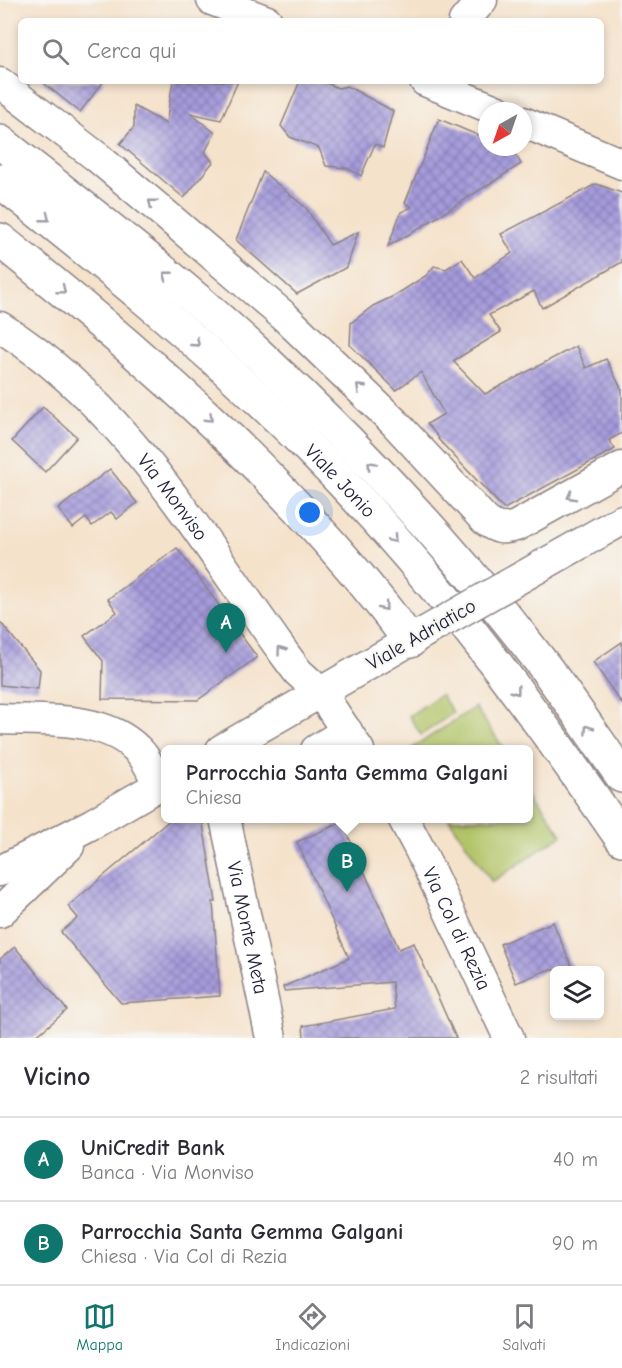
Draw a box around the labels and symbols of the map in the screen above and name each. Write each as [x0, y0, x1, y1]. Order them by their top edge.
north arrow [478, 102, 532, 156]
one-way arrow [147, 199, 158, 210]
one-way arrow [39, 210, 50, 221]
one-way arrow [162, 272, 173, 283]
one-way arrow [55, 282, 66, 293]
one-way arrow [189, 335, 200, 346]
one-way arrow [356, 385, 367, 396]
one-way arrow [201, 410, 212, 421]
street label: Viale Jonio [300, 440, 380, 522]
street label: Via Monviso [133, 449, 212, 545]
one-way arrow [367, 462, 378, 473]
one-way arrow [567, 489, 578, 500]
your location [295, 498, 324, 527]
one-way arrow [386, 532, 397, 543]
street label: Viale Adriatico [363, 594, 480, 675]
one-way arrow [376, 600, 387, 611]
pin: A [206, 604, 246, 653]
one-way arrow [278, 645, 289, 656]
one-way arrow [508, 684, 519, 695]
one-way arrow [584, 724, 595, 735]
pin: B [328, 842, 366, 892]
street label: Via Monte Meta [222, 859, 272, 996]
street label: Via Col di Rezia [418, 863, 496, 994]

